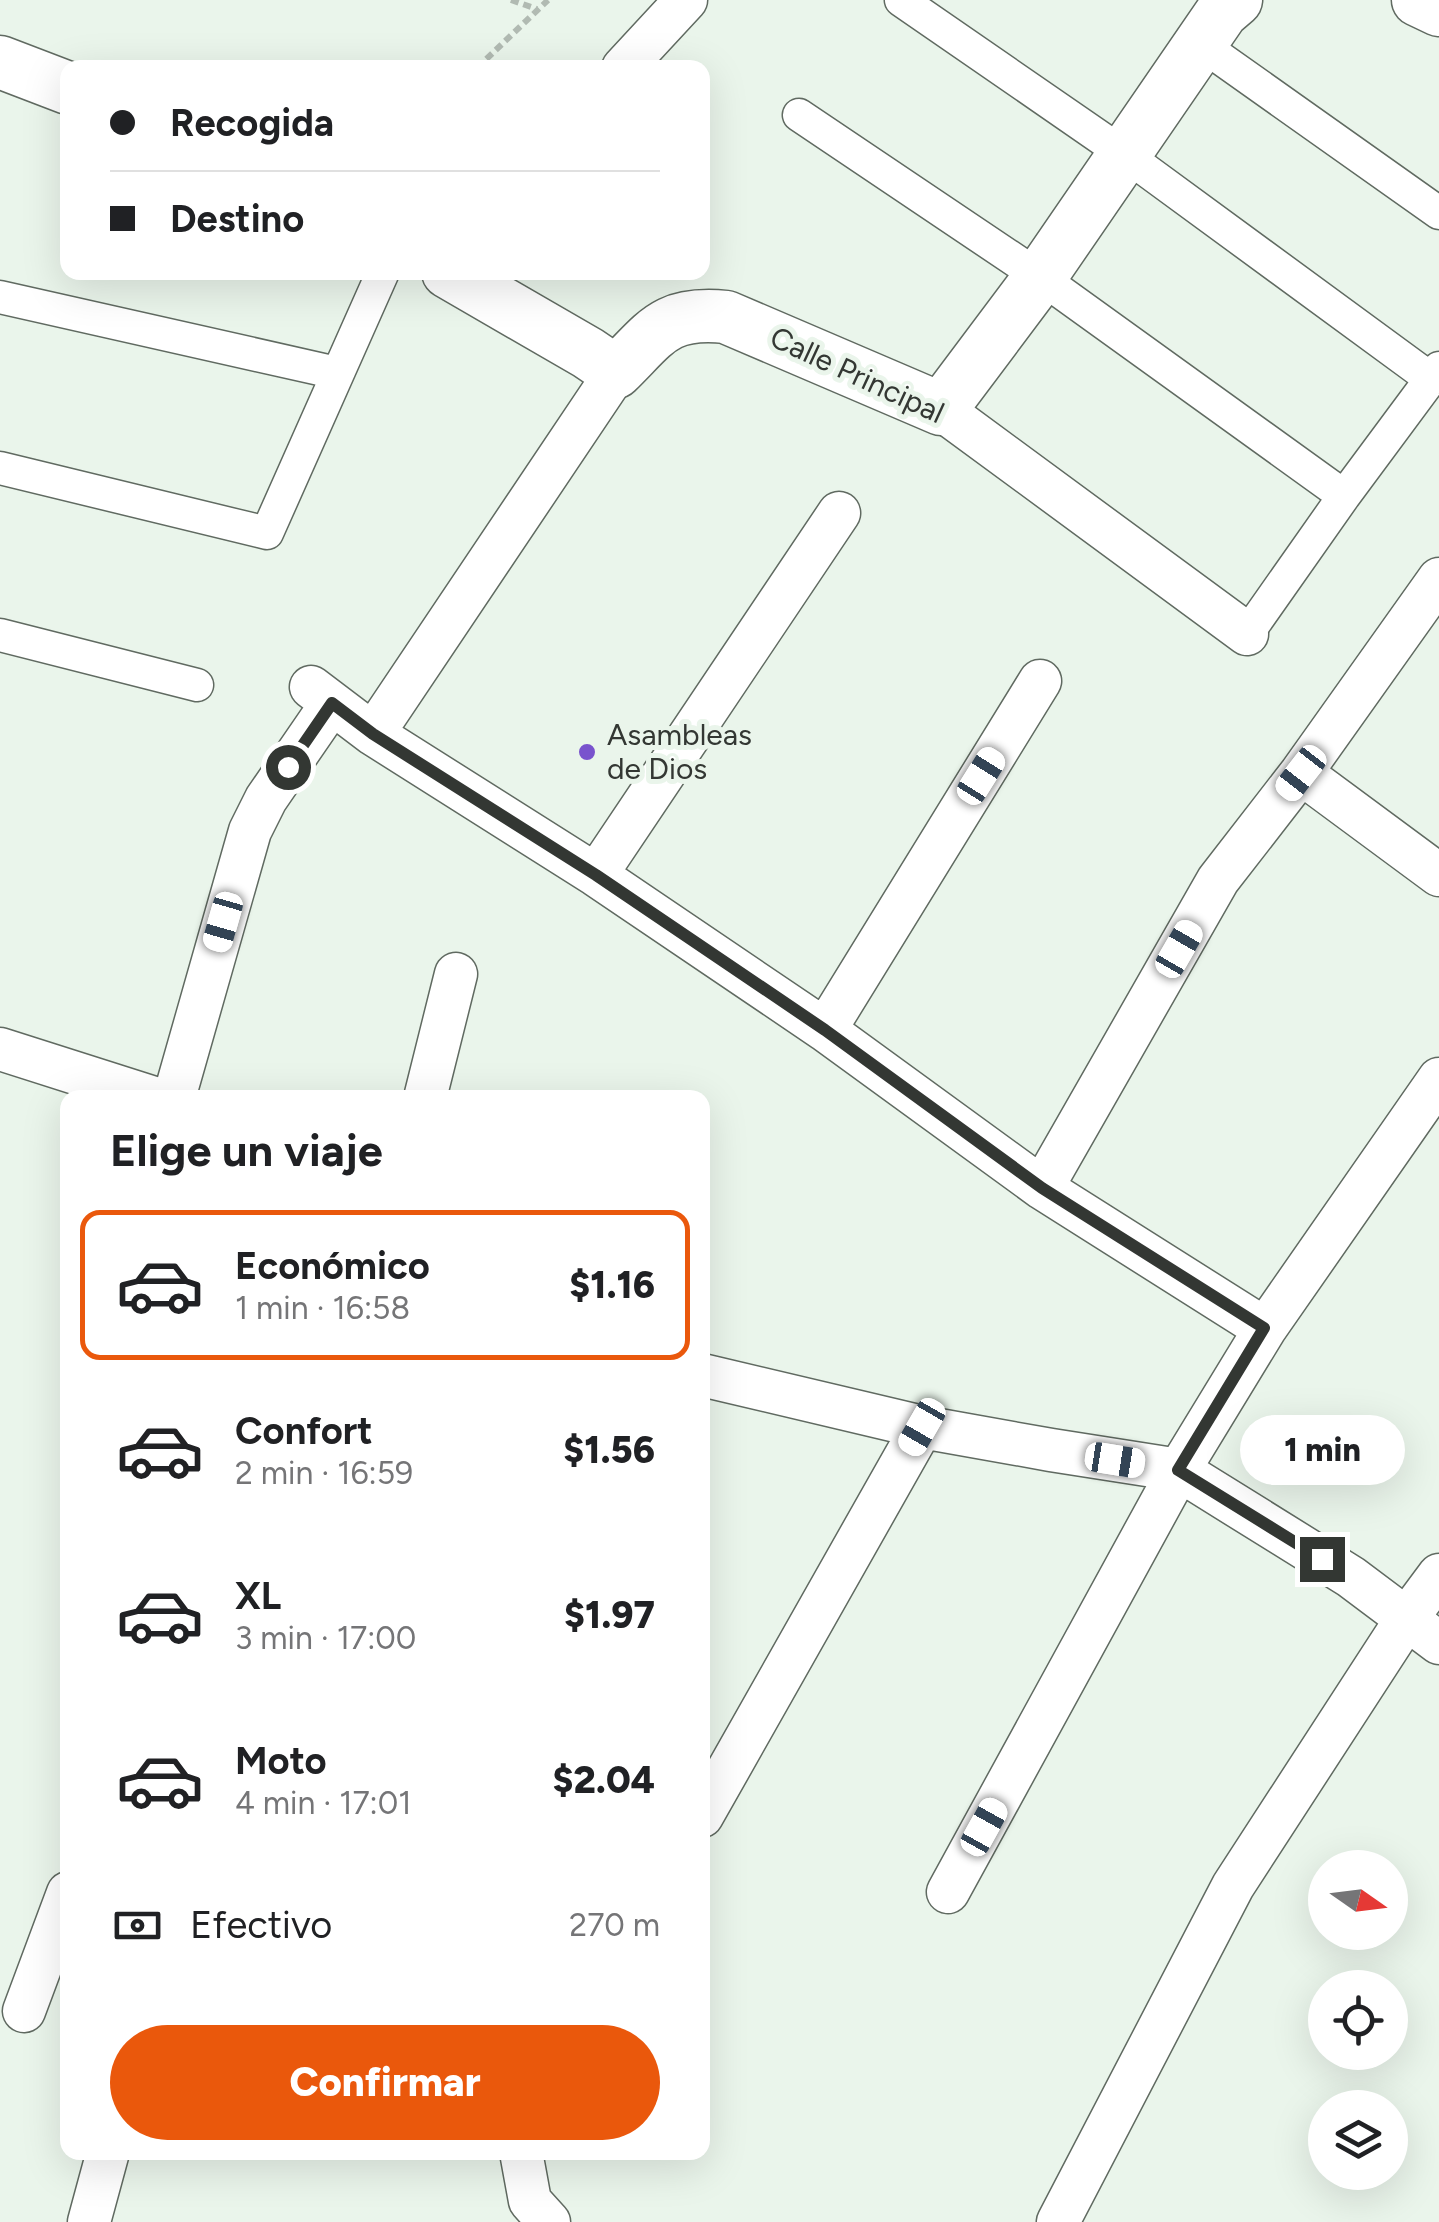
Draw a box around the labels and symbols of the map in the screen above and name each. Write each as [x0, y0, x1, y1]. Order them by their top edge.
street label: Calle Principal [764, 318, 950, 431]
place label: Asambleas de Dios [607, 716, 752, 787]
car [1271, 740, 1331, 806]
marker: Asambleas de Dios [576, 741, 598, 763]
car [952, 743, 1010, 809]
route start [266, 745, 311, 790]
car [200, 889, 246, 955]
car [1151, 916, 1207, 982]
car [894, 1394, 950, 1460]
callout: 1 min [1240, 1414, 1404, 1484]
car [1083, 1440, 1147, 1480]
route end [1300, 1537, 1345, 1582]
car [956, 1793, 1012, 1861]
north arrow [1308, 1850, 1408, 1950]

